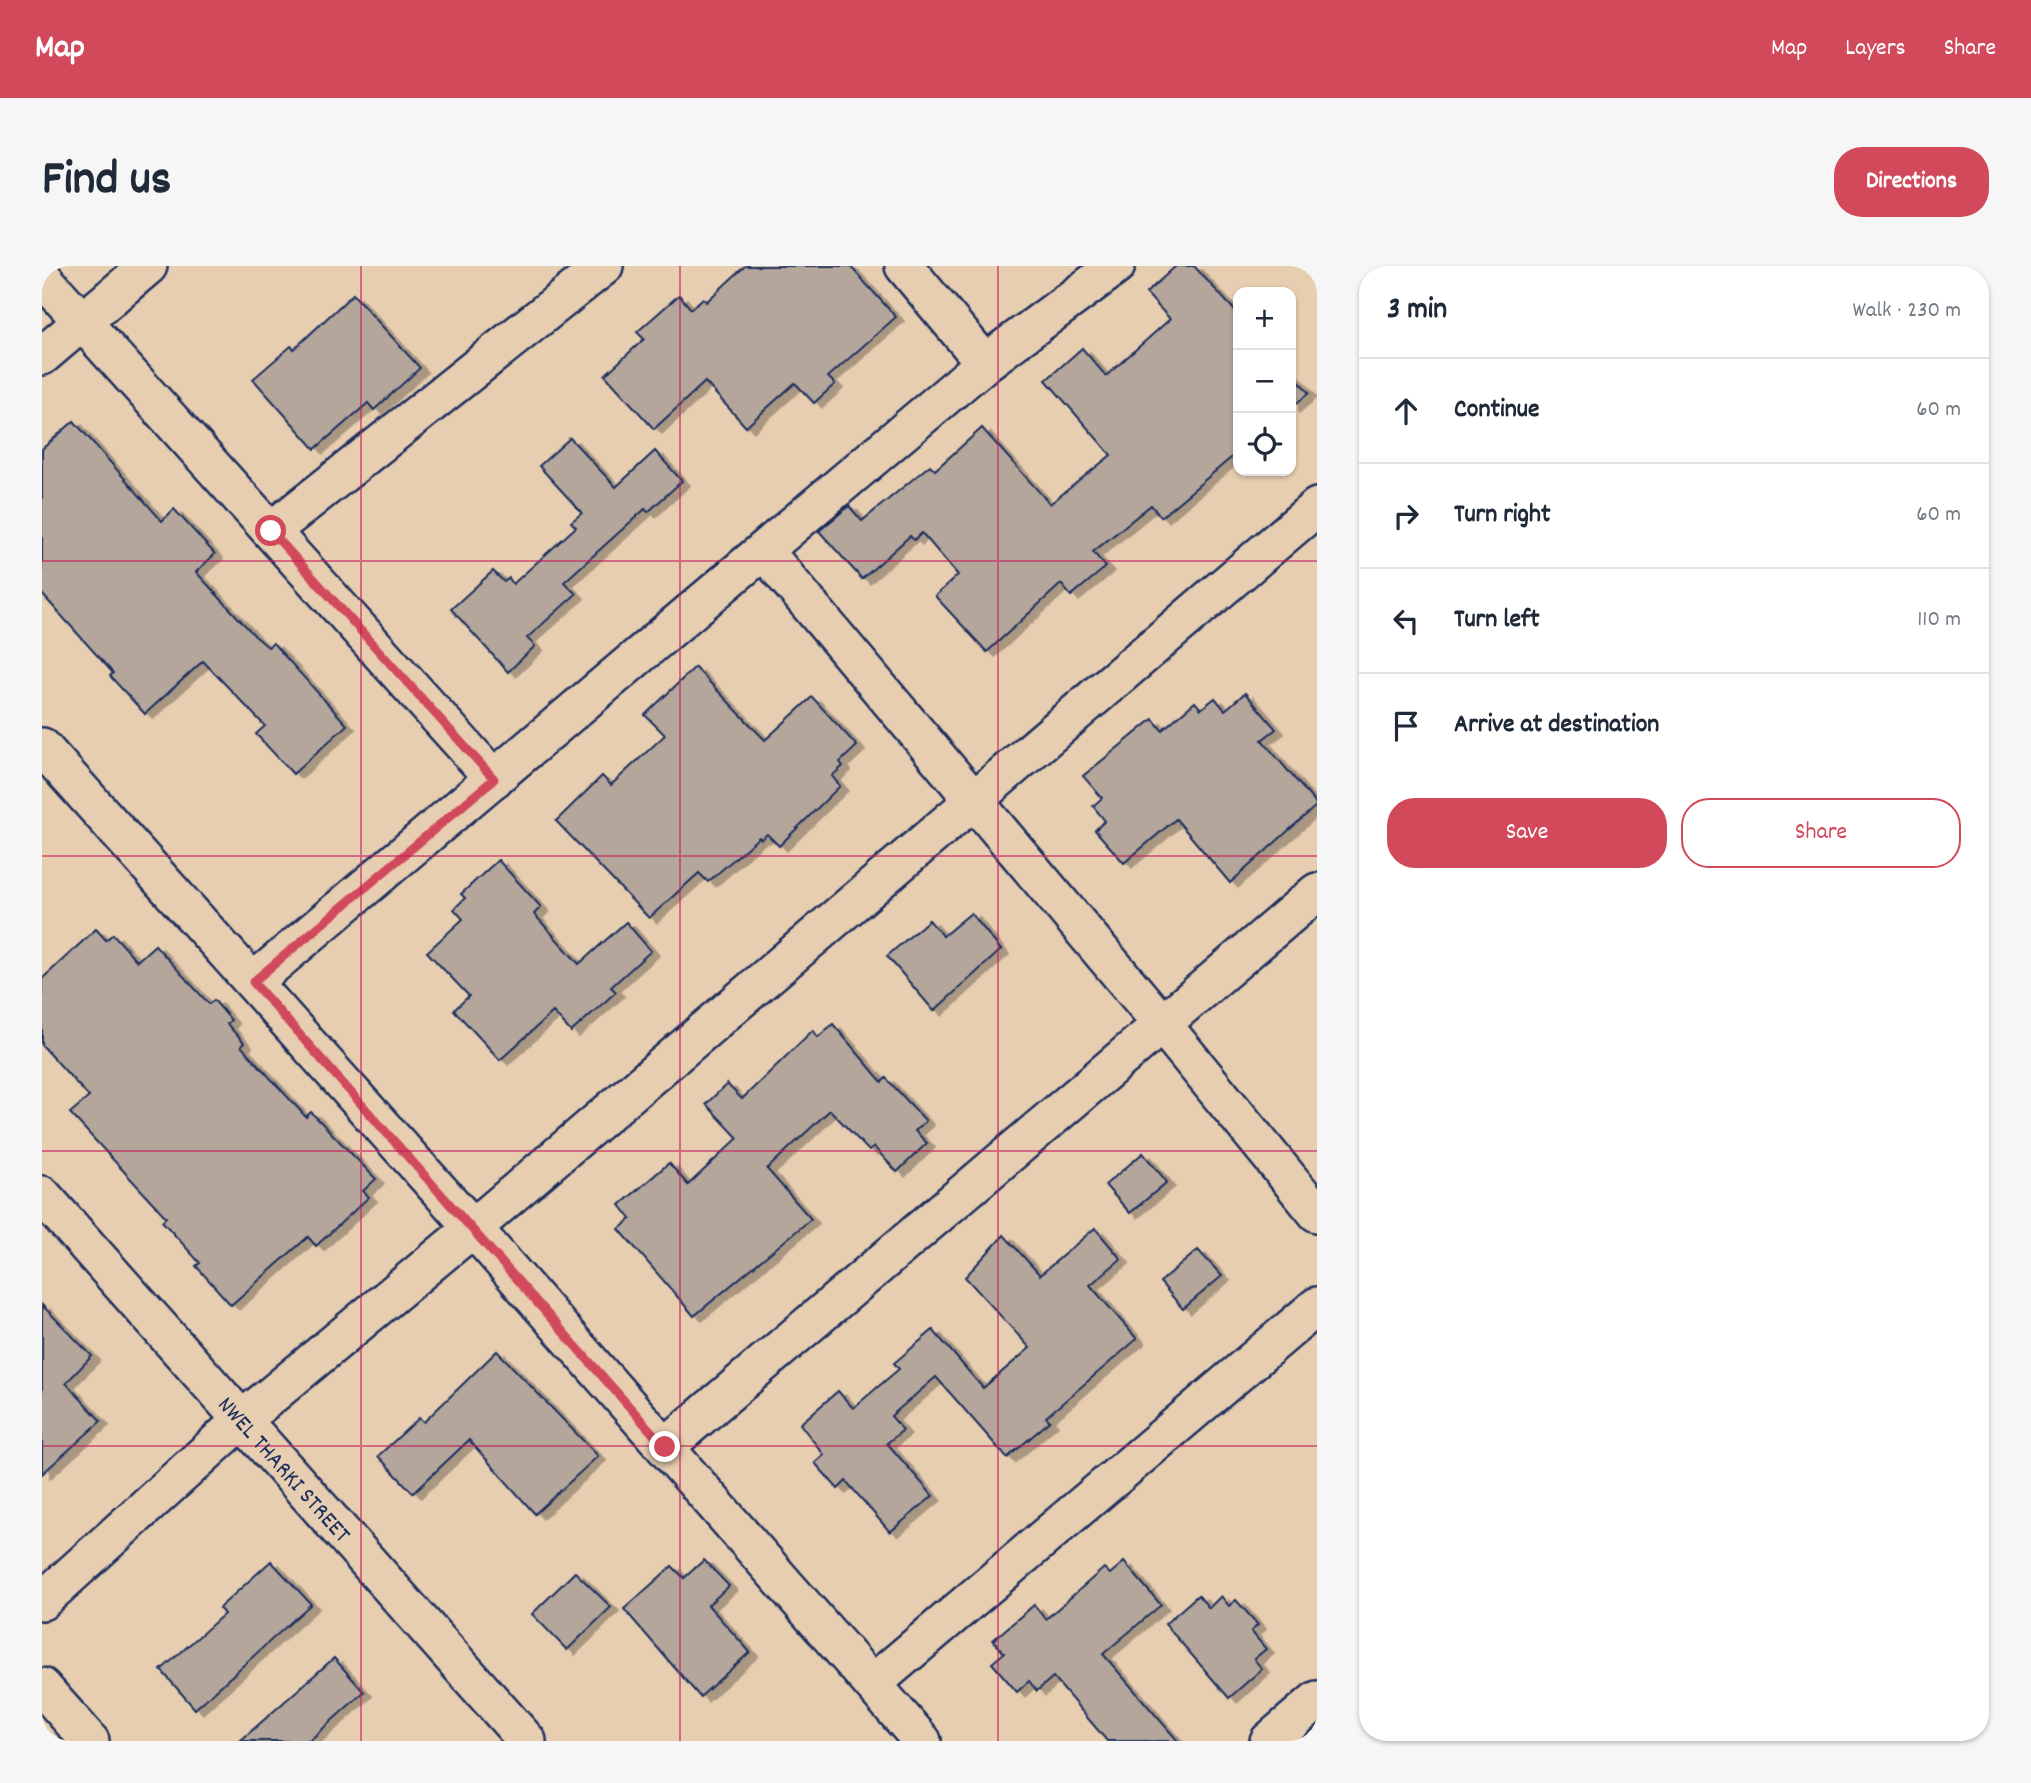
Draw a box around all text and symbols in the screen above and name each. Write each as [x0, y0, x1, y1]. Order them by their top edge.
text: Map [35, 26, 85, 73]
text: Map [1771, 32, 1807, 66]
text: Layers [1845, 32, 1906, 66]
text: Share [1944, 32, 1996, 66]
text: Find us [42, 147, 171, 217]
button: Directions [1834, 147, 1989, 217]
map controls [1233, 287, 1296, 476]
button: + [1233, 287, 1296, 350]
text: 3 min [1387, 290, 1447, 333]
text: Walk · 230 m [1852, 295, 1961, 328]
button: − [1233, 350, 1296, 413]
icon: ahead [1387, 392, 1425, 430]
text: Continue [1454, 392, 1539, 429]
text: 60 m [1916, 394, 1961, 427]
button: locate [1233, 413, 1296, 476]
icon: right [1387, 497, 1425, 535]
text: Turn right [1454, 497, 1551, 534]
text: 60 m [1916, 499, 1961, 532]
route start [255, 515, 286, 546]
icon: left [1387, 602, 1425, 640]
text: Turn left [1454, 602, 1540, 639]
text: 110 m [1917, 604, 1961, 637]
icon: arrive [1387, 707, 1425, 745]
text: Arrive at destination [1454, 707, 1659, 744]
button: Save [1387, 798, 1667, 868]
button: Share [1681, 798, 1961, 868]
street label: NWEL THARKI STREET [208, 1390, 358, 1552]
route end [649, 1431, 680, 1462]

